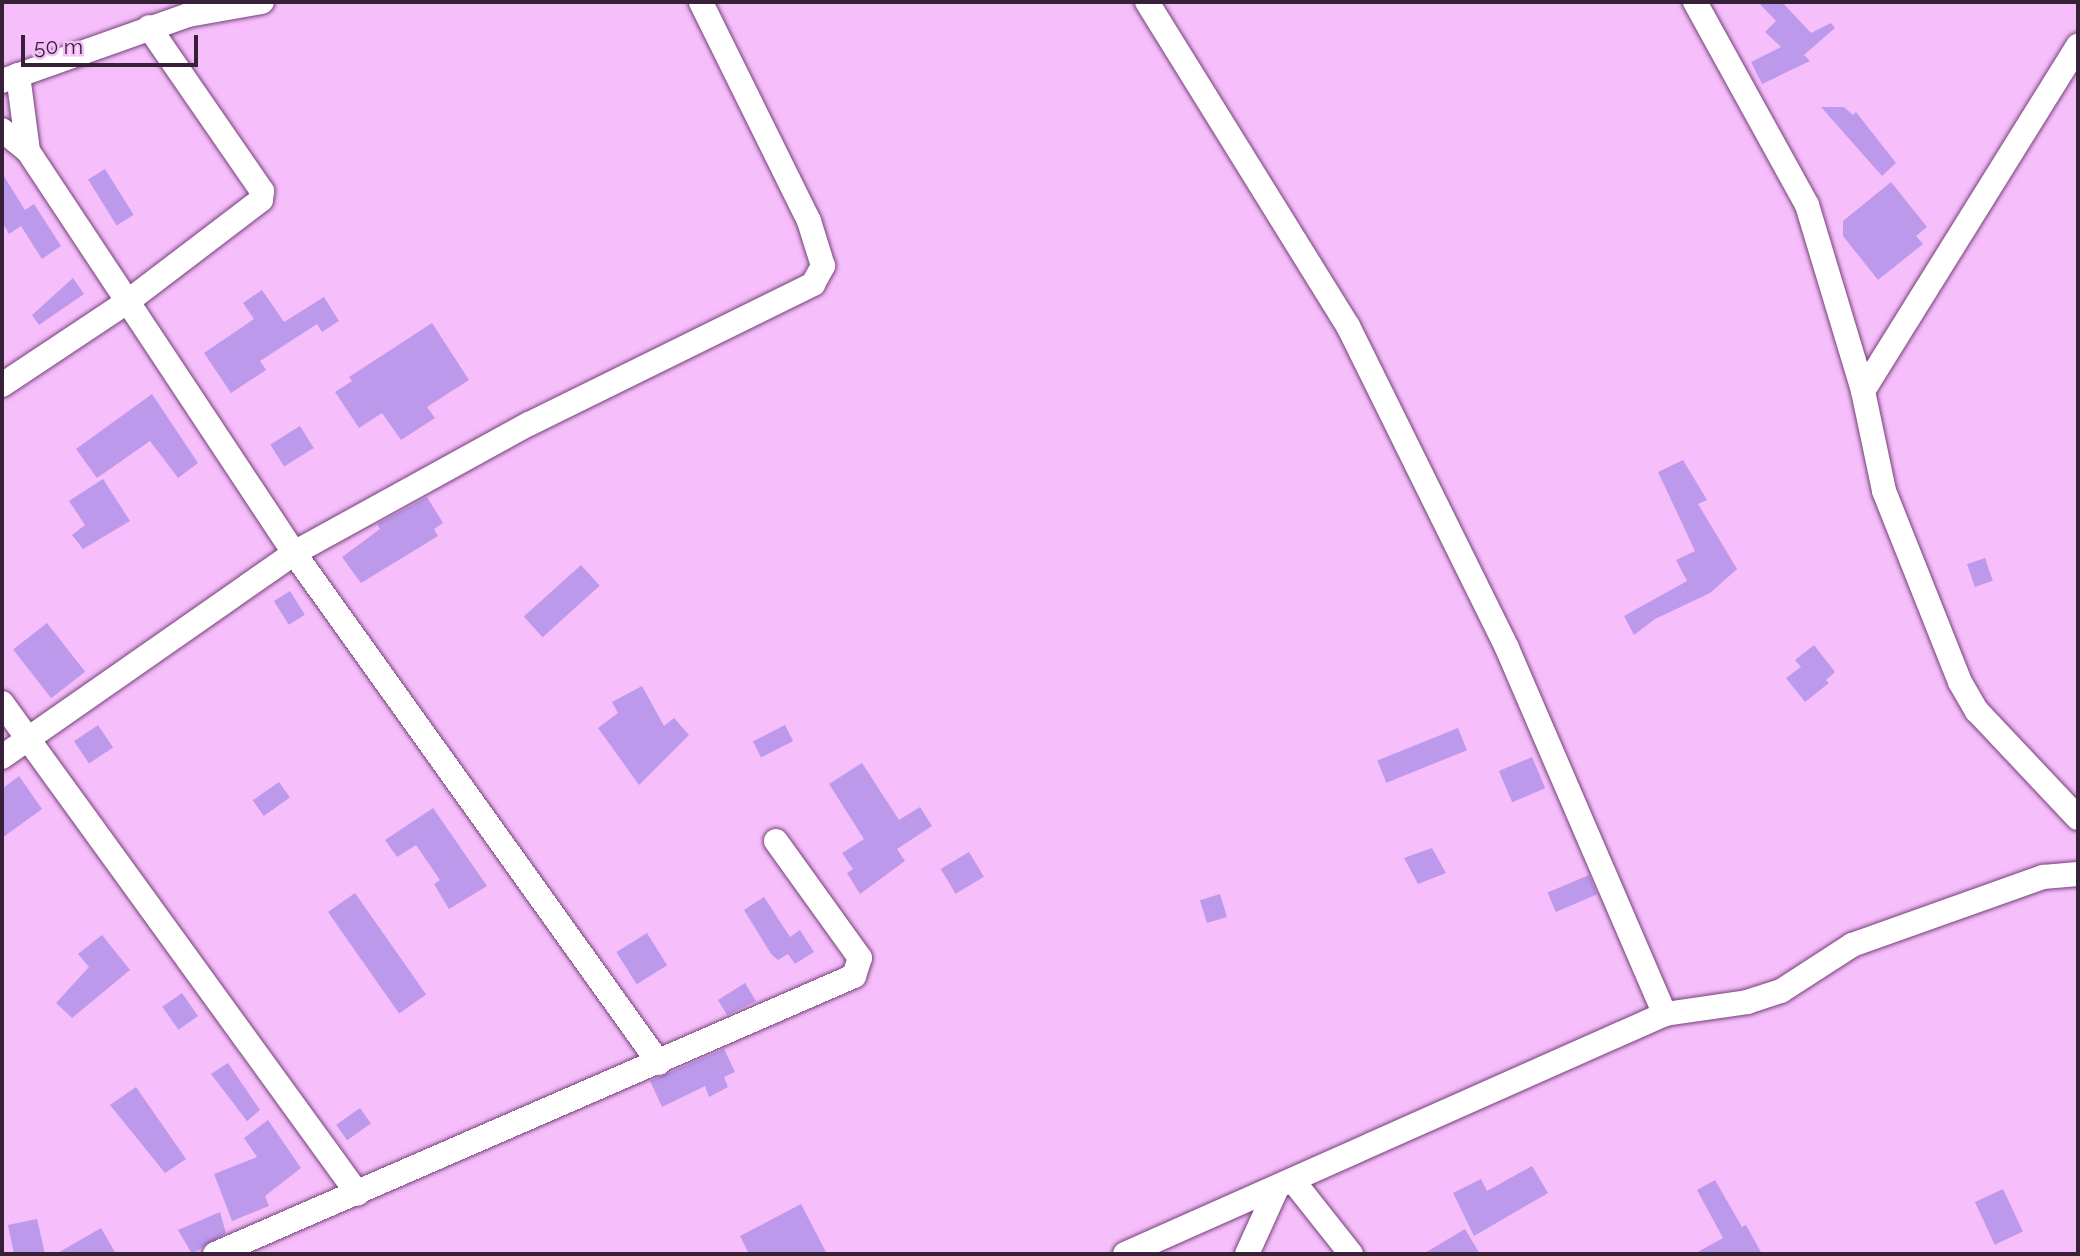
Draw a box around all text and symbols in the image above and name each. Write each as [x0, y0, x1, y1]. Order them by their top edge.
scale bar [24, 21, 201, 65]
text: 50 m [34, 34, 83, 59]

